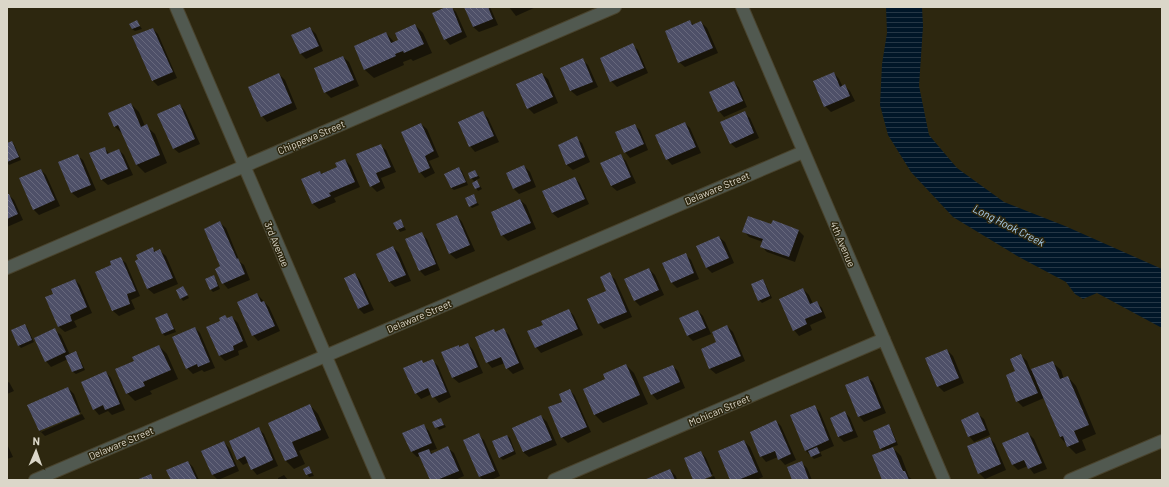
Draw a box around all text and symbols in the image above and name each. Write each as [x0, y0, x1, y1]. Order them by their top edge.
street label: Chippewa Street [276, 117, 347, 157]
street label: Delaware Street [683, 169, 752, 207]
water label: Long Hook Creek [971, 201, 1048, 249]
street label: 4th Avenue [828, 219, 858, 269]
street label: 3rd Avenue [262, 220, 292, 268]
street label: Delaware Street [385, 297, 454, 335]
street label: Mohican Street [686, 392, 752, 428]
street label: Delaware Street [87, 424, 156, 462]
north arrow [16, 431, 56, 471]
text: N [32, 434, 40, 447]

